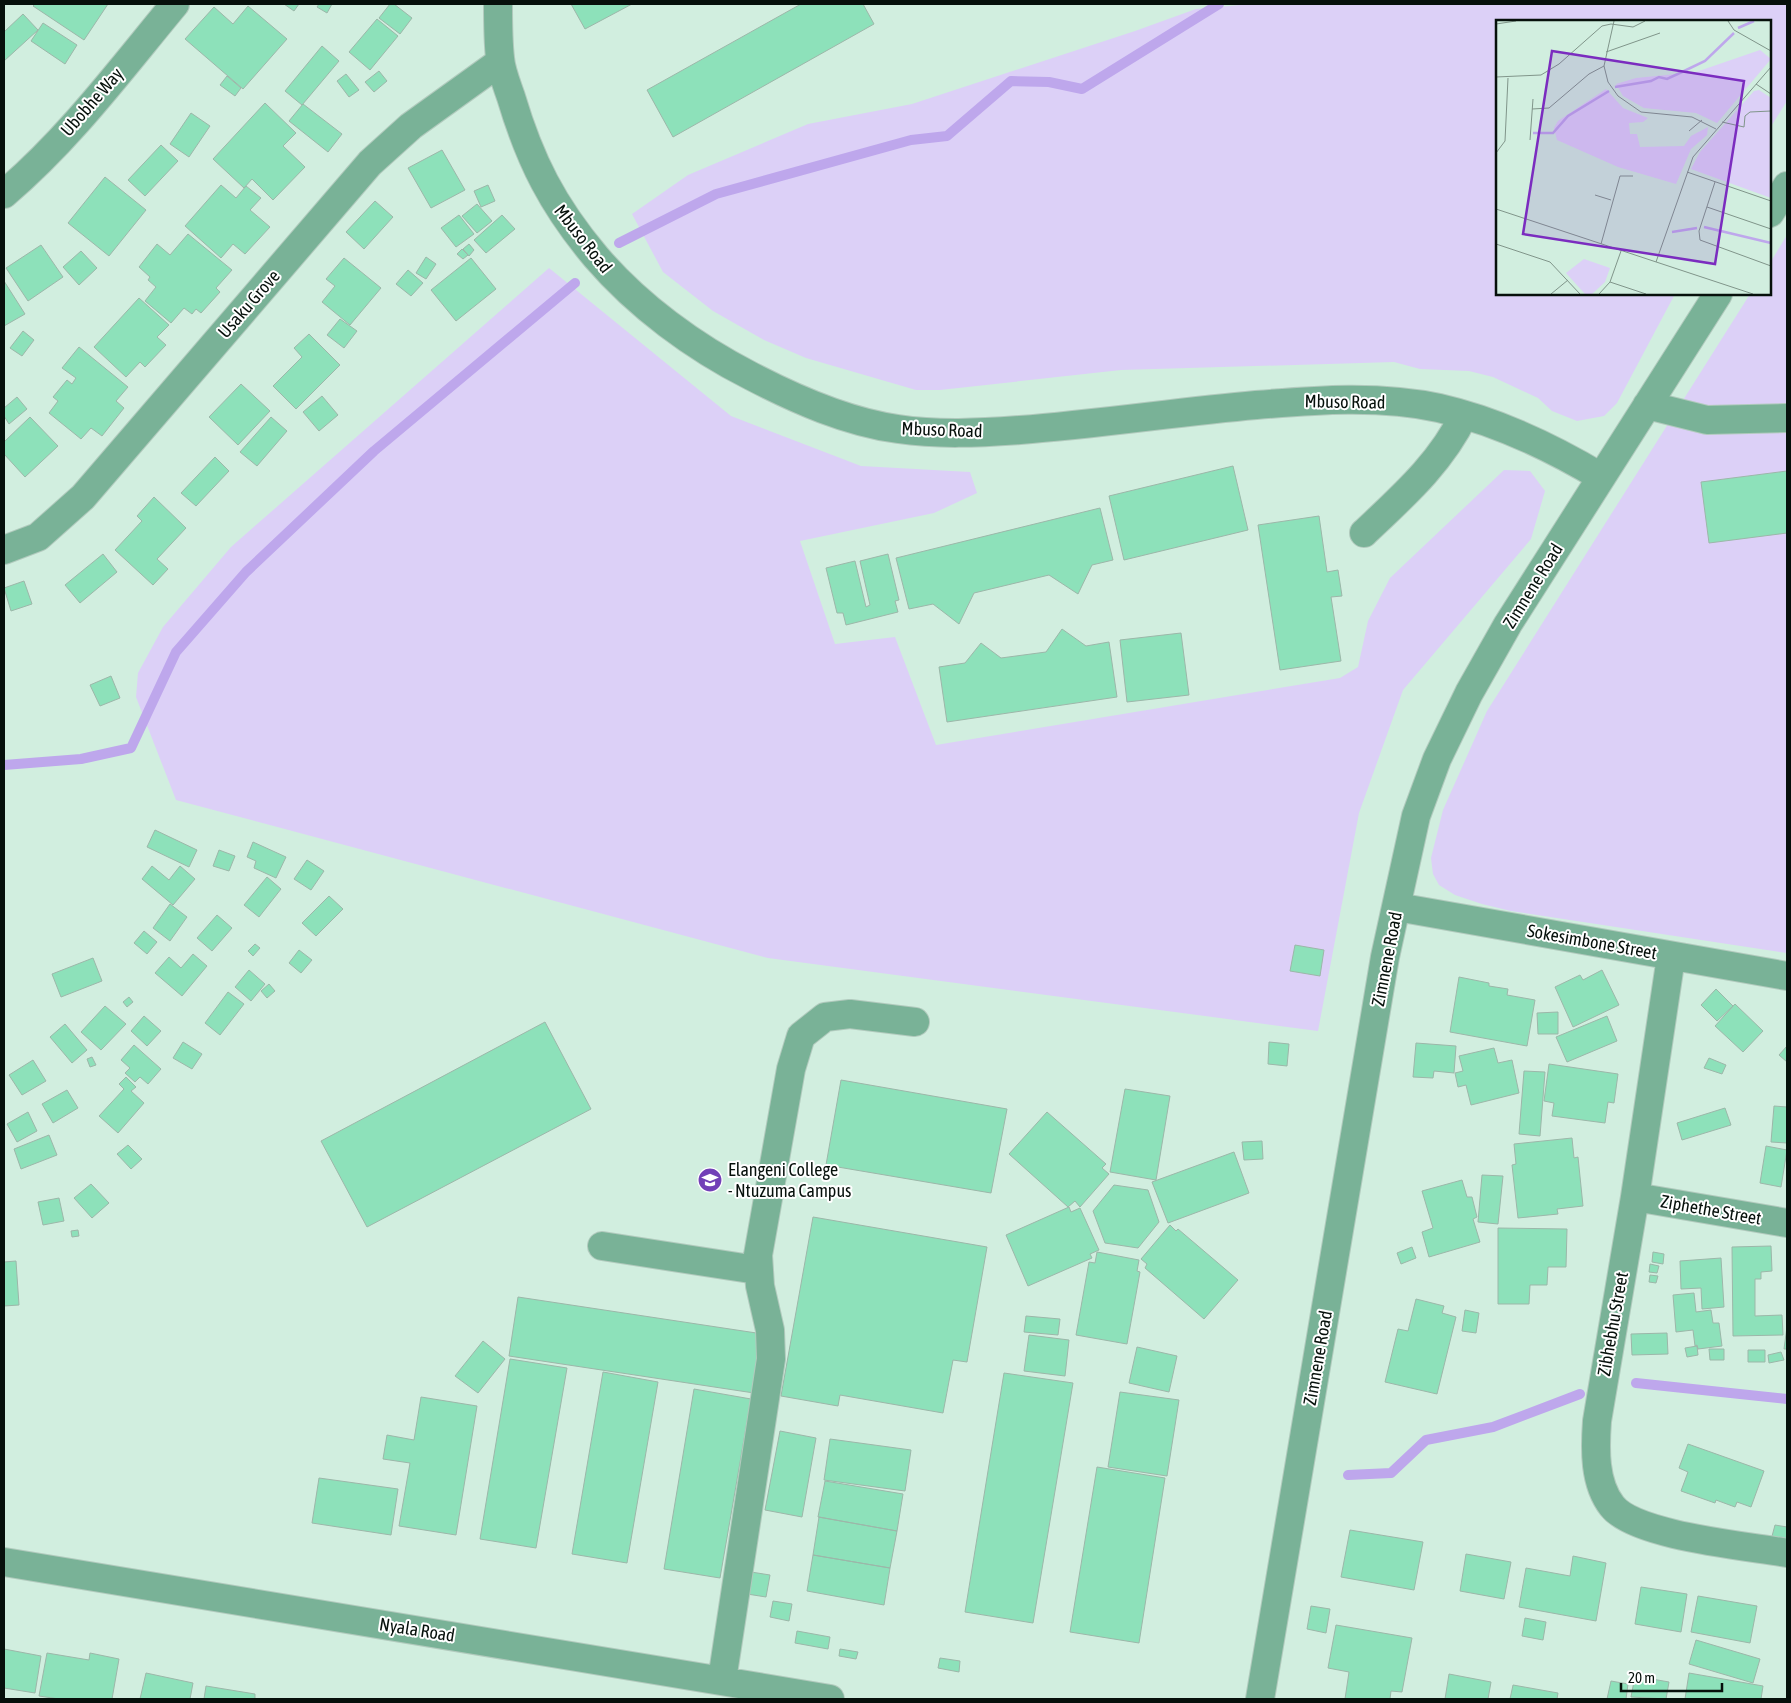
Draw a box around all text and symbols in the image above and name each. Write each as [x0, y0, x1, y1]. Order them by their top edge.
inset map [1496, 20, 1771, 295]
street label: Ubobhe Way [56, 63, 127, 140]
street label: Mbuso Road [550, 200, 617, 277]
street label: Usaku Grove [213, 265, 284, 342]
street label: Mbuso Road [1304, 390, 1386, 413]
street label: Mbuso Road [901, 418, 983, 441]
street label: Zimnene Road [1498, 540, 1567, 632]
street label: Zimnene Road [1367, 910, 1406, 1008]
street label: Sokesimbone Street [1526, 920, 1658, 963]
place label: Elangeni College - Ntuzuma Campus [728, 1159, 851, 1201]
school or university icon: Elangeni College - Ntuzuma Campus [697, 1167, 723, 1193]
street label: Ziphethe Street [1659, 1190, 1763, 1229]
street label: Zibhebhu Street [1593, 1270, 1632, 1378]
street label: Zimnene Road [1299, 1309, 1336, 1407]
street label: Nyala Road [378, 1613, 456, 1646]
scale bar [1621, 1660, 1722, 1692]
text: 20 m [1628, 1669, 1655, 1686]

